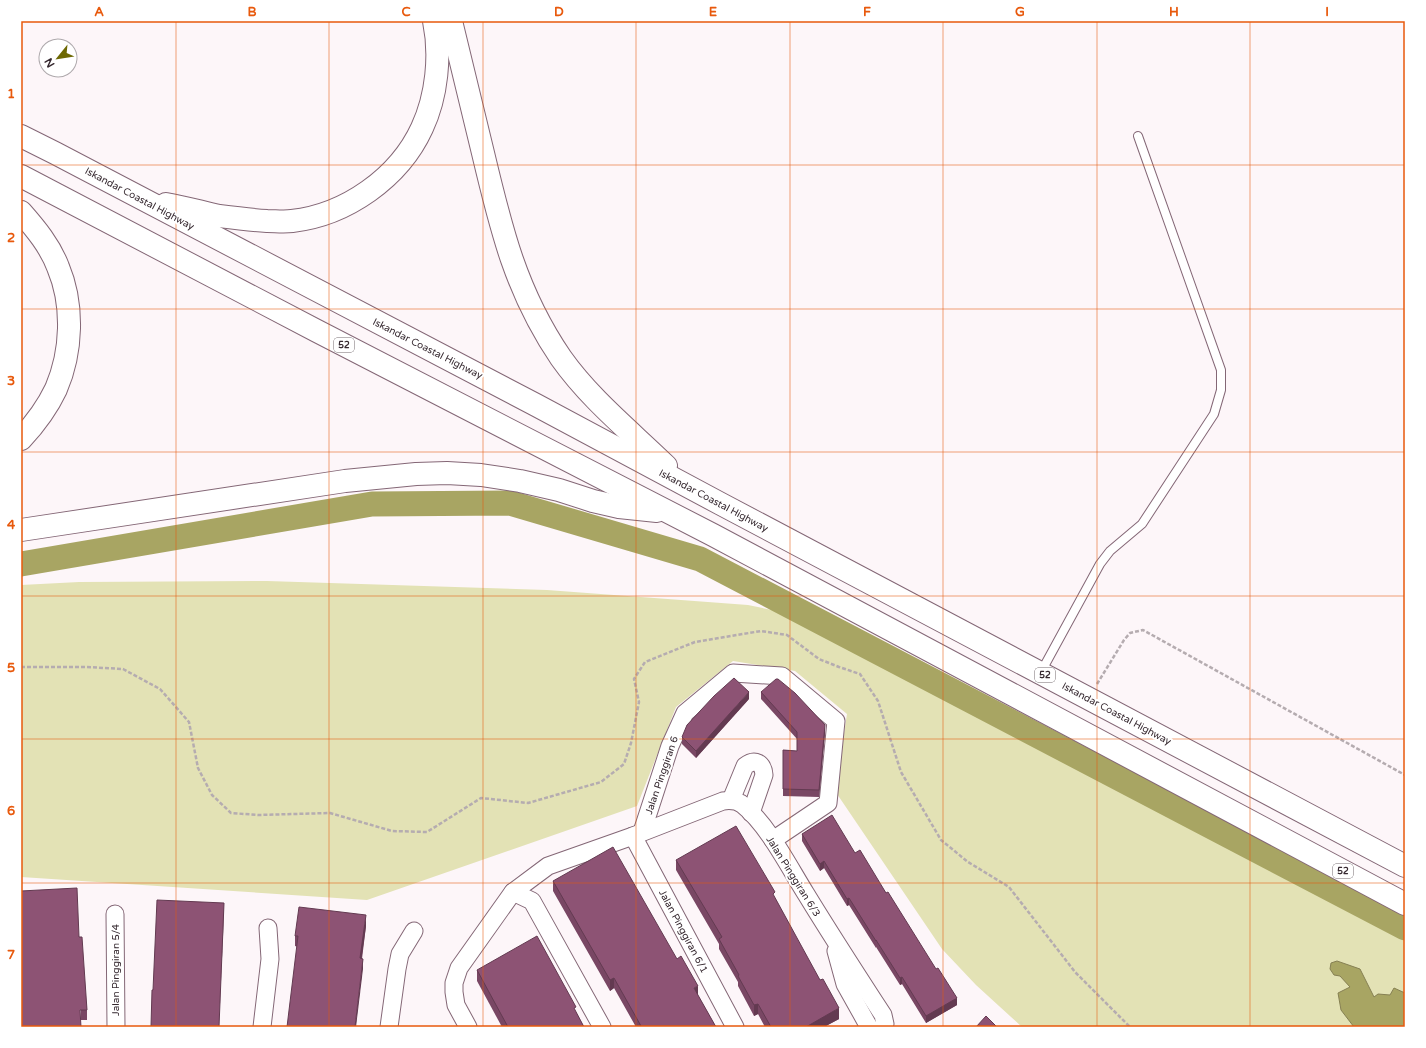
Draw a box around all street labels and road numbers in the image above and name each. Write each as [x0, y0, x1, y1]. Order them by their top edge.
street label: Iskandar Coastal Highway [83, 165, 197, 233]
street label: Iskandar Coastal Highway [371, 316, 485, 382]
road number: 52 [334, 338, 354, 352]
street label: Iskandar Coastal Highway [657, 467, 771, 535]
road number: 52 [1035, 668, 1055, 682]
street label: Iskandar Coastal Highway [1060, 680, 1174, 748]
street label: Jalan Pinggiran 6 [643, 735, 681, 816]
street label: Jalan Pinggiran 6/3 [764, 834, 823, 919]
road number: 52 [1333, 864, 1353, 878]
street label: Jalan Pinggiran 6/1 [656, 888, 710, 975]
street label: Jalan Pinggiran 5/4 [110, 924, 122, 1016]

